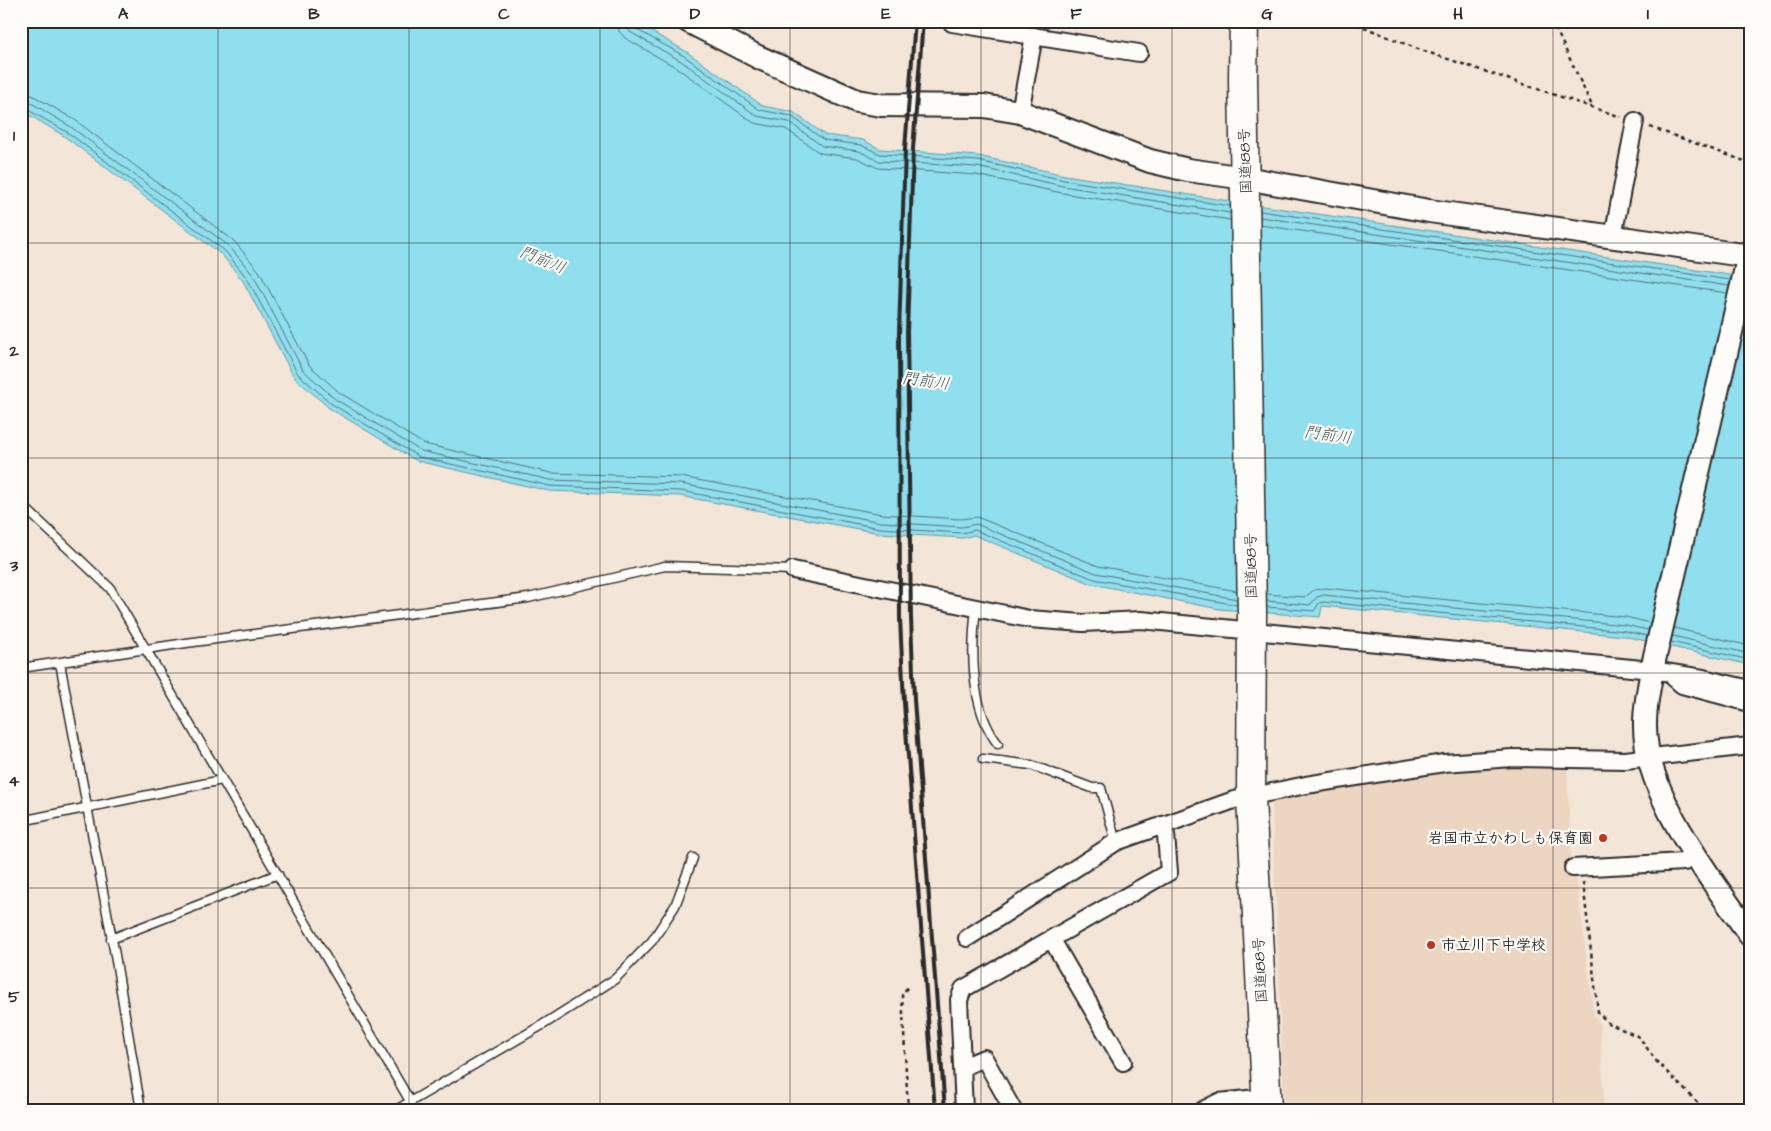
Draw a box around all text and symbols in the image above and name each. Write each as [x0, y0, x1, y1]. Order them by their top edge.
text: A [118, 3, 129, 25]
text: B [308, 3, 320, 25]
text: C [498, 3, 510, 25]
text: D [690, 3, 701, 25]
text: E [881, 3, 891, 25]
text: F [1070, 3, 1082, 25]
text: G [1261, 3, 1273, 25]
text: H [1453, 3, 1463, 25]
text: I [1647, 3, 1649, 25]
text: 1 [13, 125, 16, 147]
street label: 国道188号 [1234, 127, 1257, 195]
water label: 門前川 [516, 241, 569, 279]
text: 2 [8, 340, 19, 362]
water label: 門前川 [901, 367, 951, 395]
water label: 門前川 [1303, 421, 1353, 449]
street label: 国道188号 [1240, 533, 1263, 599]
text: 3 [9, 555, 19, 577]
text: 4 [9, 770, 20, 792]
place label: 岩国市立かわしも保育園 [1428, 828, 1593, 849]
marker: 岩国市立かわしも保育園 [1597, 832, 1609, 844]
place label: 市立川下中学校 [1441, 935, 1546, 956]
street label: 国道188号 [1248, 936, 1273, 1004]
marker: 市立川下中学校 [1425, 939, 1437, 951]
text: 5 [8, 986, 20, 1008]

